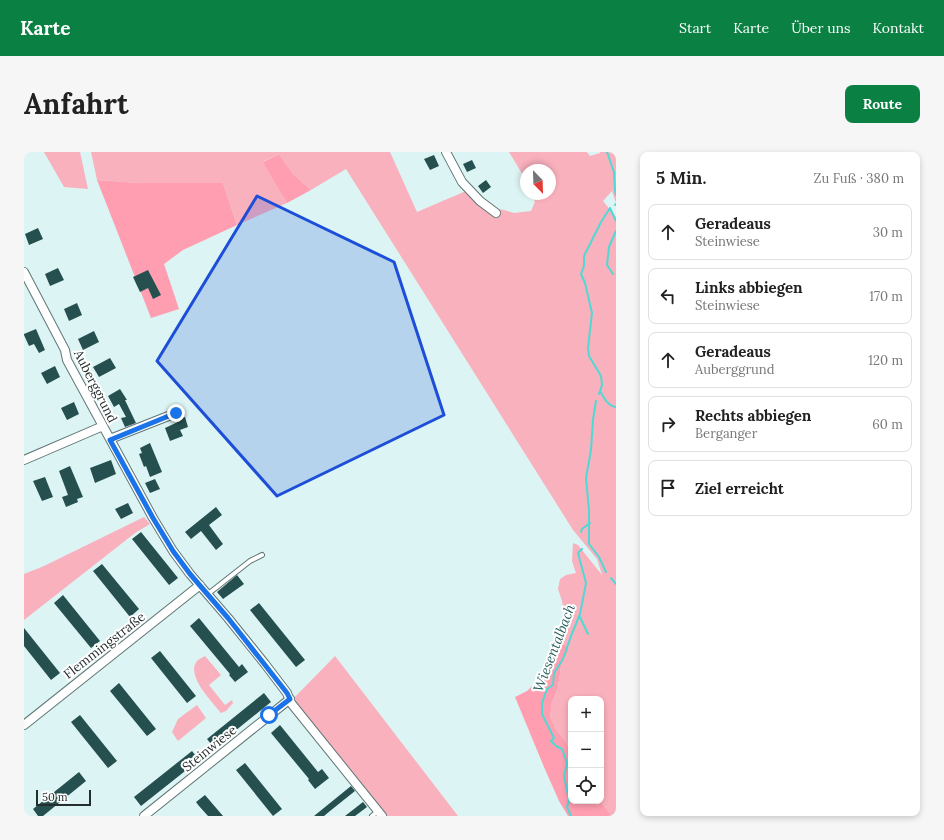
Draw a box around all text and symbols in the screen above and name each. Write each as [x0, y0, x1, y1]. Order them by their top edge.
text: Karte [20, 16, 71, 40]
text: Start [679, 19, 711, 37]
text: Karte [733, 19, 769, 37]
text: Über uns [791, 19, 851, 37]
text: Kontakt [873, 19, 924, 37]
button: Route [845, 85, 920, 123]
text: Anfahrt [24, 86, 128, 122]
north arrow [520, 164, 556, 200]
text: 5 Min. [656, 167, 706, 189]
text: Zu Fuß · 380 m [814, 170, 904, 187]
text: Geradeaus [695, 214, 771, 233]
icon: ahead [657, 221, 679, 243]
text: 30 m [873, 224, 903, 241]
text: Steinwiese [695, 233, 760, 250]
text: Links abbiegen [695, 278, 803, 297]
icon: left [657, 285, 679, 307]
text: 170 m [869, 288, 903, 305]
text: Steinwiese [695, 297, 760, 314]
text: Geradeaus [695, 342, 771, 361]
street label: Auberggrund [69, 346, 121, 426]
icon: ahead [657, 349, 679, 371]
text: 120 m [868, 352, 903, 369]
text: Auberggrund [695, 361, 775, 378]
route end [167, 404, 185, 422]
text: Rechts abbiegen [695, 406, 811, 425]
icon: right [657, 413, 679, 435]
text: 60 m [872, 416, 903, 433]
text: Berganger [695, 425, 757, 442]
icon: arrive [657, 477, 679, 499]
text: Ziel erreicht [695, 479, 784, 498]
water label: Wiesentalbach [529, 602, 579, 694]
street label: Flemmingstraße [60, 608, 149, 683]
map controls [568, 696, 604, 804]
button: + [568, 696, 604, 732]
route start [260, 706, 278, 724]
street label: Steinwiese [179, 721, 240, 775]
button: − [568, 732, 604, 768]
button: locate [568, 768, 604, 804]
scale bar [36, 788, 91, 807]
text: 50 m [42, 790, 68, 804]

